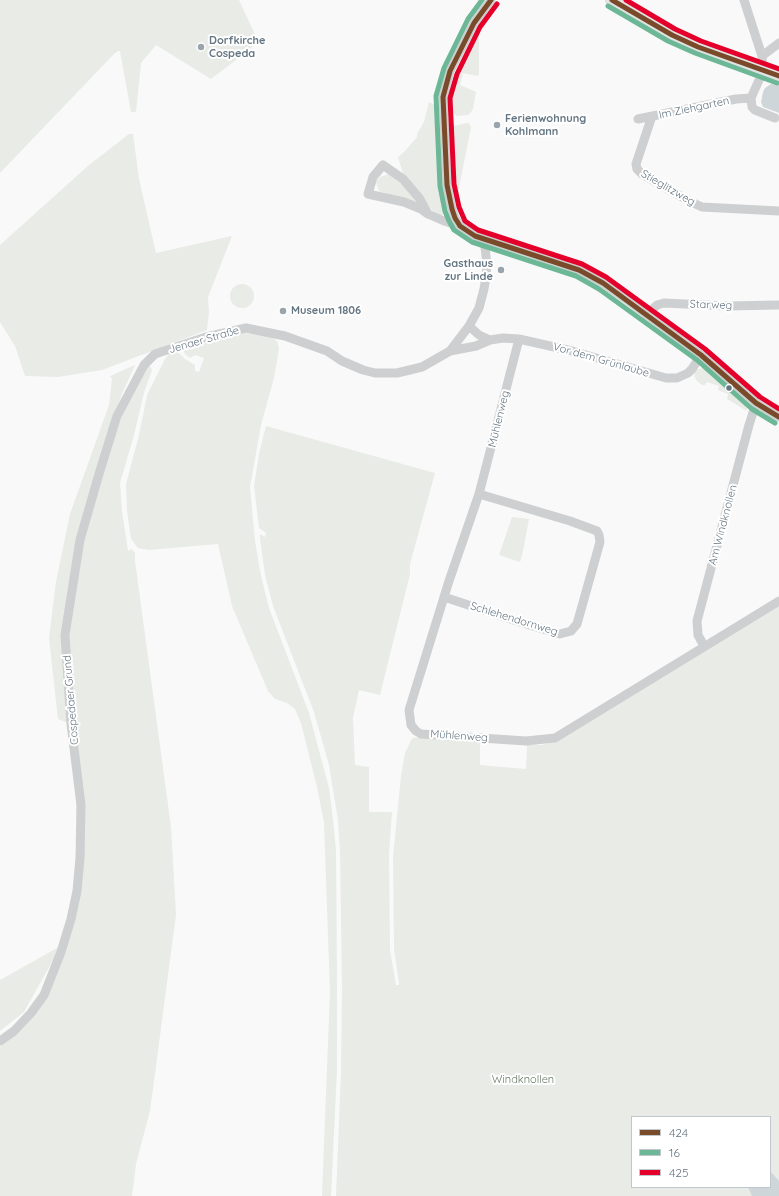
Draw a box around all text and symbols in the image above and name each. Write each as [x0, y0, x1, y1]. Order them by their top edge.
place label: Dorfkirche Cospeda [209, 34, 265, 60]
marker: Dorfkirche Cospeda [196, 42, 206, 52]
street label: Im Ziehgarten [658, 94, 730, 122]
place label: Ferienwohnung Kohlmann [505, 112, 586, 138]
marker: Ferienwohnung Kohlmann [492, 120, 502, 130]
street label: Stieglitzweg [639, 167, 697, 209]
place label: Gasthaus zur Linde [443, 257, 493, 283]
marker: Gasthaus zur Linde [496, 265, 506, 275]
street label: Starweg [689, 298, 733, 312]
place label: Museum 1806 [291, 304, 361, 318]
marker: Museum 1806 [278, 306, 288, 316]
street label: Jenaer Straße [167, 324, 241, 356]
street label: Vor dem Grünlaube [551, 340, 651, 380]
unlabelled marker [724, 383, 734, 393]
street label: Mühlenweg [486, 389, 512, 449]
street label: Am Windknollen [706, 483, 740, 567]
street label: Schlehendornweg [469, 599, 559, 639]
street label: Cospedaer Grund [61, 655, 81, 745]
street label: Mühlenweg [430, 727, 488, 745]
park label: Windknollen [492, 1073, 554, 1087]
legend [631, 1116, 771, 1188]
text: 424 [669, 1125, 688, 1140]
text: 16 [669, 1145, 680, 1160]
text: 425 [669, 1165, 689, 1180]

